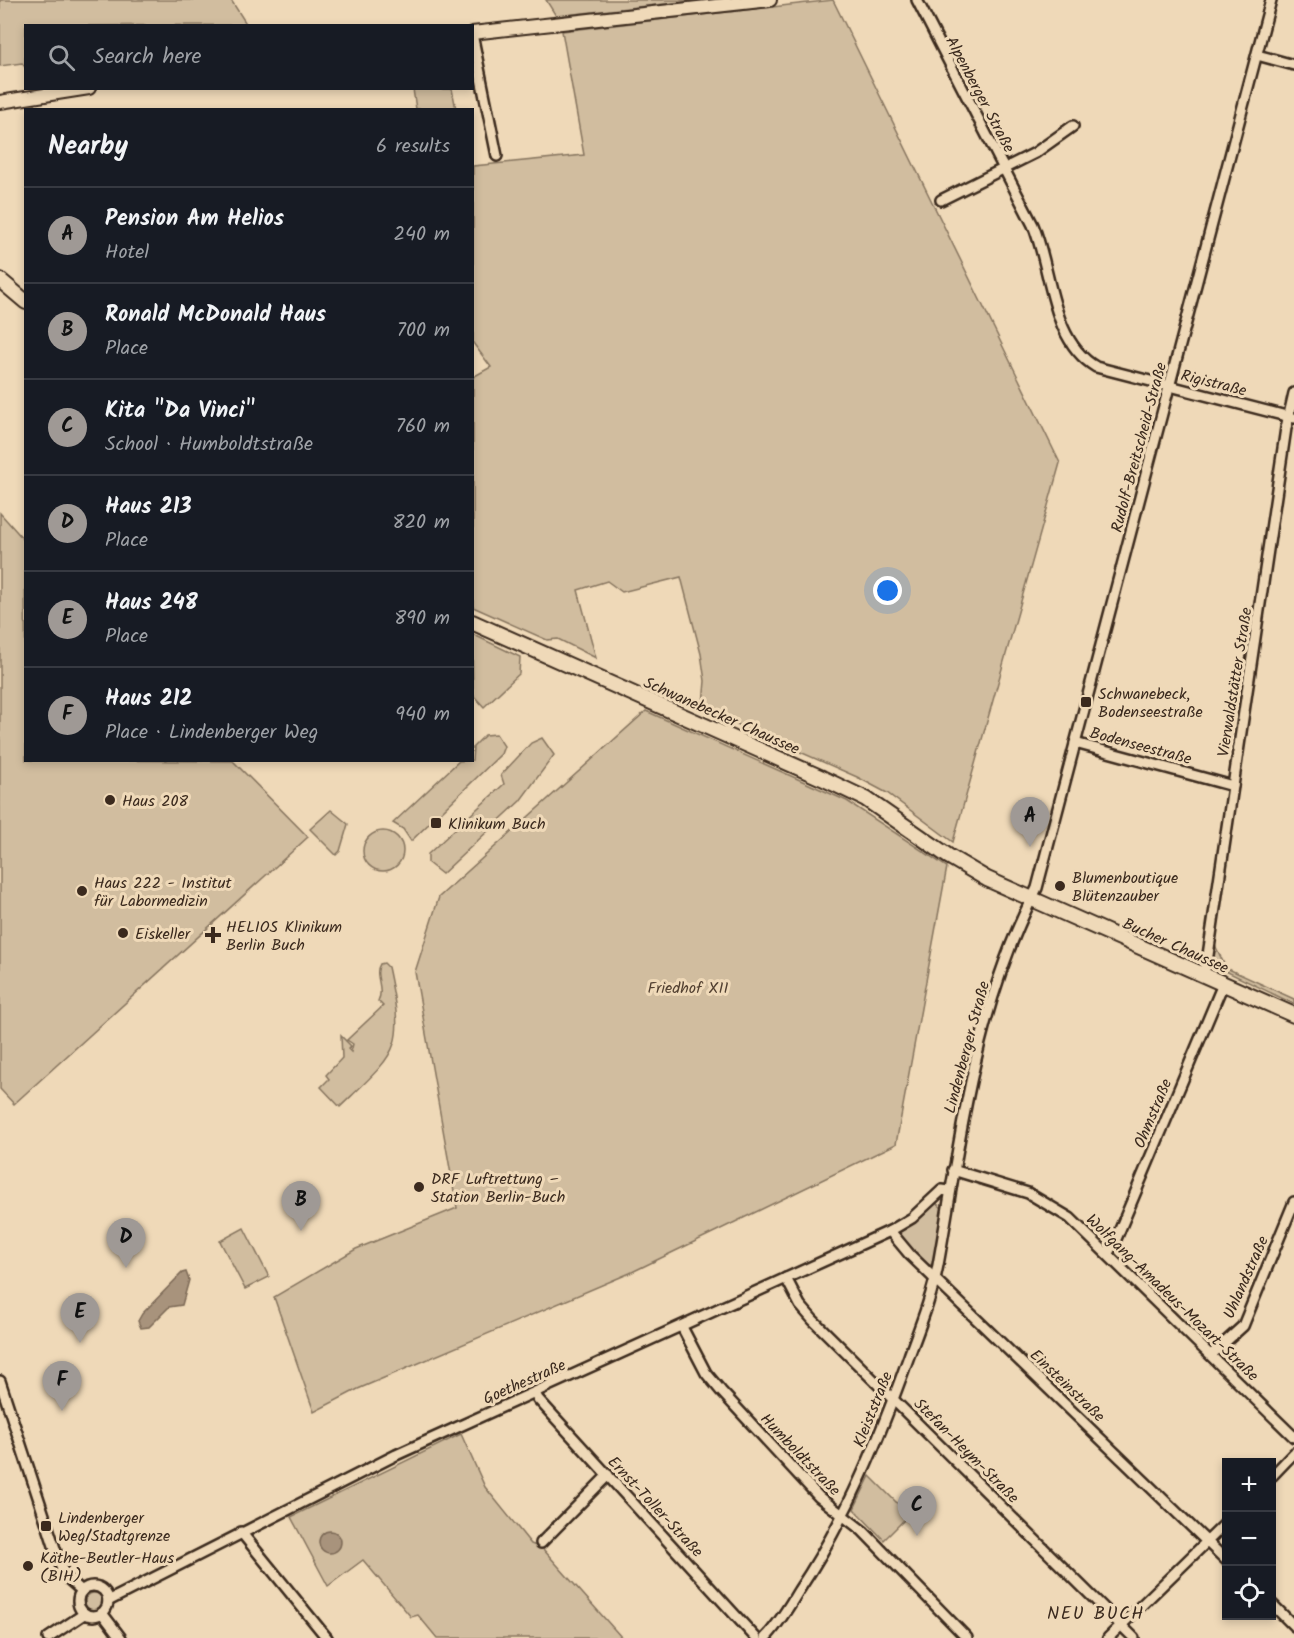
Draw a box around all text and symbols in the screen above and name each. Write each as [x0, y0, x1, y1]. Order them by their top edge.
search box [24, 24, 474, 90]
street label: Alpenberger Straße [938, 32, 1021, 157]
text: Search here [93, 40, 201, 75]
icon: search [45, 41, 78, 74]
text: Nearby [48, 126, 128, 168]
text: 6 results [376, 131, 450, 163]
text: Pension Am Helios [105, 202, 284, 237]
text: A [61, 219, 74, 251]
text: 240 m [393, 219, 450, 251]
text: Hotel [105, 237, 149, 269]
text: Ronald McDonald Haus [105, 298, 326, 333]
text: B [61, 315, 74, 347]
text: 700 m [397, 315, 450, 347]
text: Place [105, 333, 148, 365]
street label: Rudolf-Breitscheid-Straße [1105, 360, 1174, 535]
street label: Rigistraße [1178, 363, 1249, 404]
text: Kita "Da Vinci" [105, 394, 255, 429]
text: C [61, 411, 74, 443]
text: 760 m [396, 411, 450, 443]
text: School · Humboldtstraße [105, 429, 313, 461]
text: Haus 213 [105, 490, 191, 525]
text: D [61, 507, 74, 539]
text: 820 m [392, 507, 450, 539]
text: Place [105, 525, 148, 557]
your location [873, 576, 902, 605]
text: Haus 248 [105, 586, 198, 621]
text: E [62, 603, 73, 635]
text: 890 m [394, 603, 450, 635]
street label: Vierwaldstätter Straße [1211, 606, 1260, 759]
text: Place [105, 621, 148, 653]
street label: Schwanebecker Chaussee [639, 671, 804, 762]
text: Haus 212 [105, 682, 192, 717]
place label: Schwanebeck, Bodenseestraße [1098, 682, 1203, 725]
marker: Schwanebeck, Bodenseestraße [1079, 695, 1093, 709]
text: F [62, 699, 73, 731]
text: 940 m [395, 699, 450, 731]
text: Place · Lindenberger Weg [105, 717, 318, 749]
street label: Bodenseestraße [1087, 721, 1194, 772]
place label: Haus 208 [122, 789, 188, 814]
marker: Haus 208 [103, 793, 117, 807]
pin: A [1010, 798, 1050, 847]
place label: Klinikum Buch [448, 812, 545, 837]
marker: Klinikum Buch [429, 816, 443, 830]
place label: Blumenboutique Blütenzauber [1072, 866, 1178, 909]
place label: Haus 222 - Institut für Labormedizin [94, 871, 232, 914]
marker: Blumenboutique Blütenzauber [1053, 879, 1067, 893]
marker: Haus 222 - Institut für Labormedizin [75, 884, 89, 898]
street label: Bucher Chaussee [1118, 912, 1232, 981]
place label: HELIOS Klinikum Berlin Buch [226, 915, 342, 958]
place label: Eiskeller [135, 922, 192, 947]
marker: Eiskeller [116, 926, 130, 940]
marker: HELIOS Klinikum Berlin Buch [204, 926, 222, 944]
park label: Friedhof XII [648, 976, 728, 1001]
street label: Lindenberger Straße [938, 978, 997, 1116]
street label: Ohmstraße [1128, 1075, 1179, 1152]
place label: DRF Luftrettung – Station Berlin-Buch [431, 1167, 565, 1210]
marker: DRF Luftrettung – Station Berlin-Buch [412, 1180, 426, 1194]
pin: B [282, 1182, 320, 1231]
street label: Wolfgang-Amadeus-Mozart-Straße [1080, 1208, 1264, 1388]
pin: D [106, 1218, 146, 1268]
street label: Uhlandstraße [1217, 1232, 1276, 1323]
pin: E [60, 1294, 100, 1343]
street label: Einsteinstraße [1024, 1344, 1110, 1429]
street label: Goethestraße [479, 1353, 570, 1412]
pin: F [42, 1362, 82, 1411]
street label: Kleiststraße [847, 1368, 900, 1451]
street label: Stefan-Heym-Straße [907, 1392, 1025, 1510]
street label: Humboldtstraße [754, 1408, 846, 1502]
street label: Ernst-Toller-Straße [601, 1451, 709, 1563]
map controls [1222, 1458, 1276, 1620]
button: + [1222, 1458, 1276, 1512]
pin: C [898, 1486, 936, 1536]
place label: Lindenberger Weg/Stadtgrenze [58, 1506, 170, 1549]
button: − [1222, 1512, 1276, 1566]
marker: Lindenberger Weg/Stadtgrenze [39, 1519, 53, 1533]
place label: Käthe-Beutler-Haus (BIH) [40, 1546, 174, 1589]
marker: Käthe-Beutler-Haus (BIH) [21, 1559, 35, 1573]
button: locate [1222, 1566, 1276, 1620]
district label: NEU BUCH [1047, 1600, 1145, 1629]

